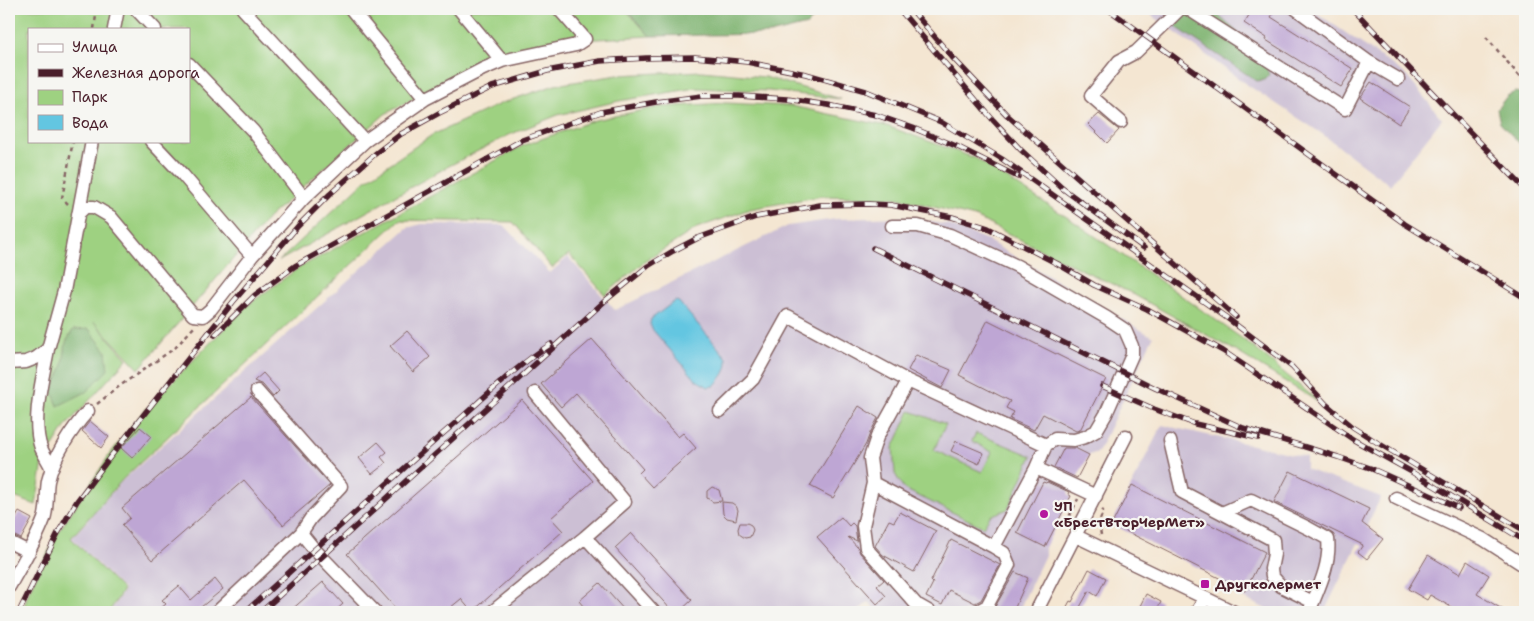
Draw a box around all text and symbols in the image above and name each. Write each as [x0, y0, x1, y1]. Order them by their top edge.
legend [28, 28, 190, 142]
text: Улица [72, 37, 118, 57]
text: Железная дорога [72, 63, 200, 83]
text: Парк [72, 87, 108, 107]
text: Вода [72, 113, 109, 133]
place label: УП «БрестВторЧерМет» [1054, 497, 1205, 531]
marker: УП «БрестВторЧерМет» [1038, 508, 1050, 520]
place label: Другколермет [1215, 575, 1322, 593]
marker: Другколермет [1199, 578, 1211, 590]

